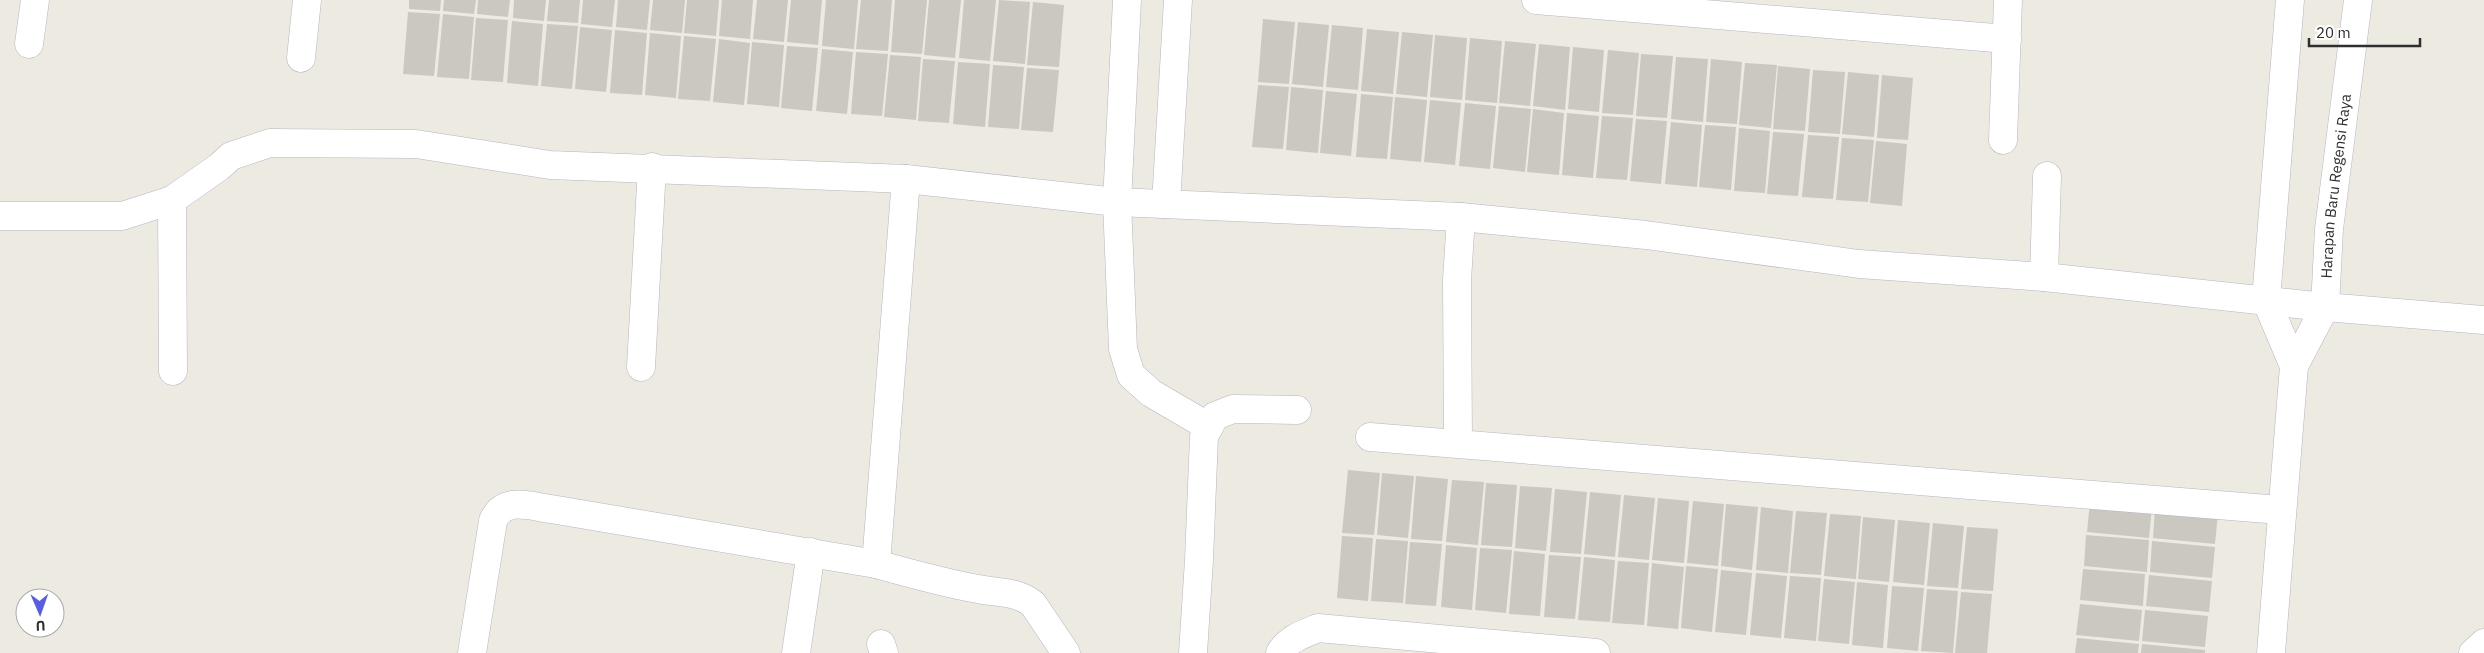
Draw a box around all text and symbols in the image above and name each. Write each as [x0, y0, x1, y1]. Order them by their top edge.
scale bar [2309, 15, 2420, 47]
text: 20 m [2316, 23, 2351, 42]
street label: Harapan Baru Regensi Raya [2316, 93, 2355, 279]
north arrow [15, 588, 65, 638]
text: U [35, 617, 46, 635]

